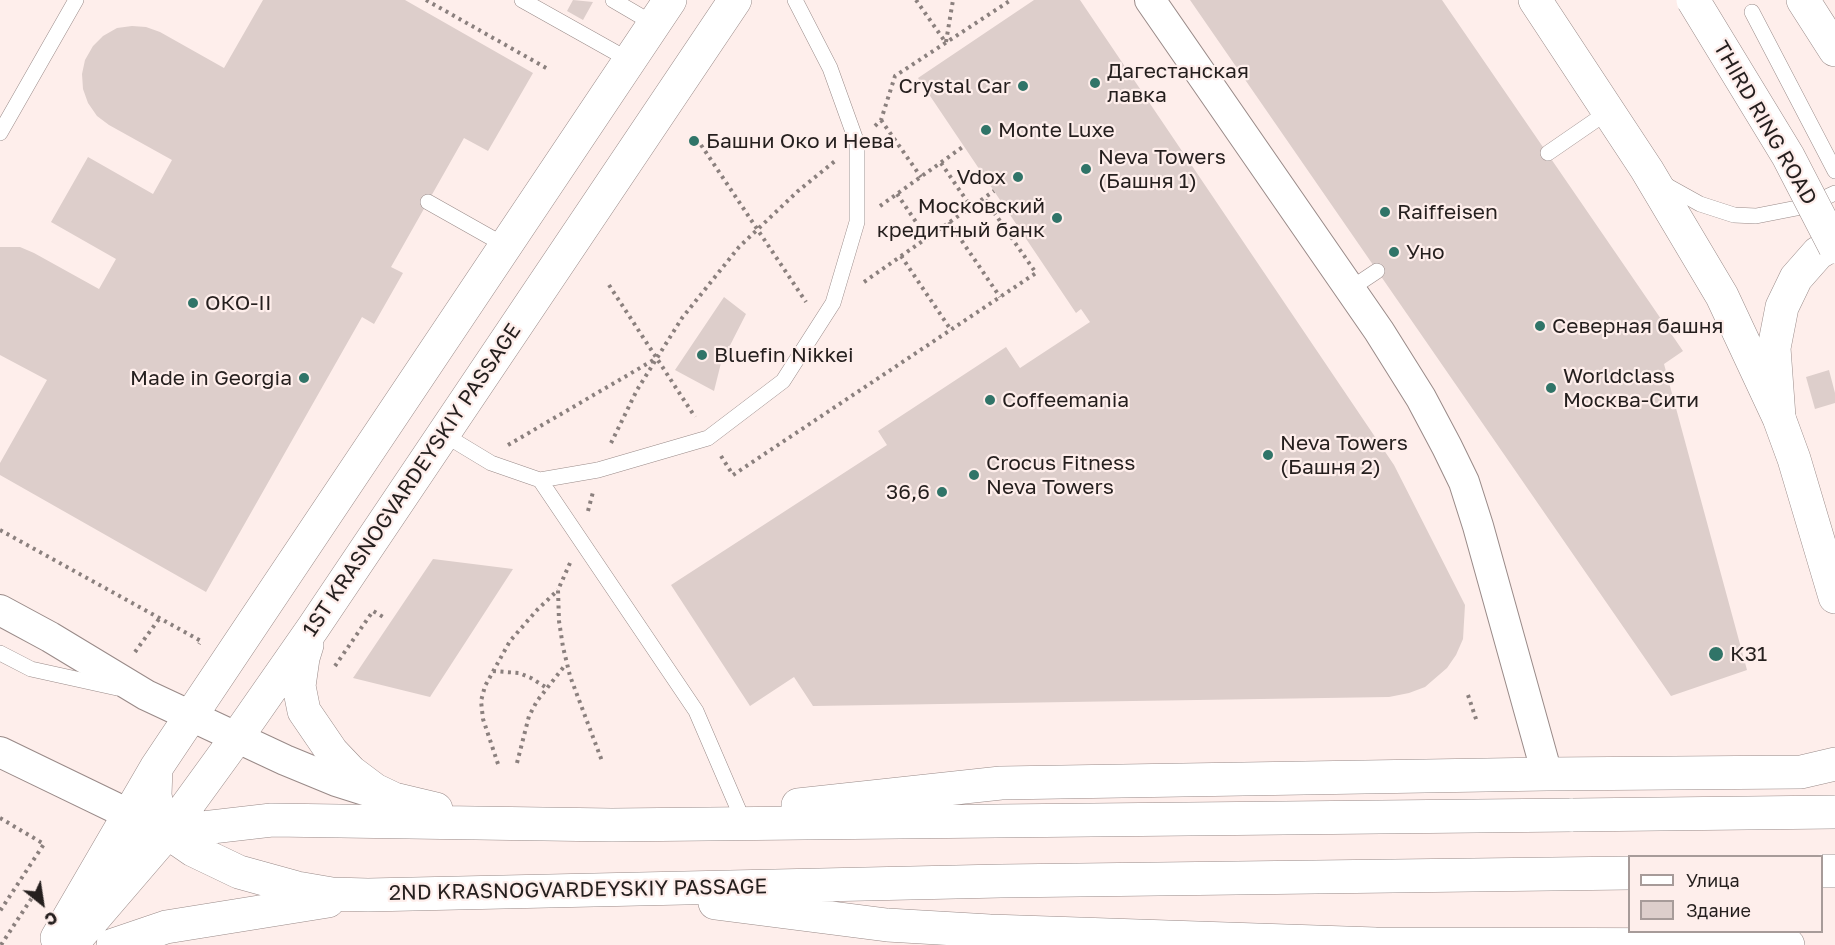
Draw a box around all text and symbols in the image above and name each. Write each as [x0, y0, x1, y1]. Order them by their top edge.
street label: THIRD RING ROAD [1708, 37, 1822, 209]
place label: Дагестанская лавка [1107, 58, 1249, 108]
place label: Crystal Car [898, 73, 1011, 99]
marker: Дагестанская лавка [1088, 76, 1102, 90]
marker: Crystal Car [1016, 79, 1030, 93]
place label: Monte Luxe [998, 117, 1115, 143]
marker: Monte Luxe [979, 123, 993, 137]
place label: Башни Око и Нева [706, 128, 895, 154]
marker: Башни Око и Нева [687, 134, 701, 148]
place label: Neva Towers (Башня 1) [1098, 144, 1226, 194]
marker: Neva Towers (Башня 1) [1079, 162, 1093, 176]
place label: Vdox [957, 164, 1006, 190]
marker: Vdox [1011, 170, 1025, 184]
place label: Московский кредитный банк [877, 193, 1045, 243]
place label: Raiffeisen [1397, 199, 1498, 225]
marker: Raiffeisen [1378, 205, 1392, 219]
marker: Московский кредитный банк [1050, 211, 1064, 225]
place label: Уно [1406, 239, 1445, 265]
marker: Уно [1387, 245, 1401, 259]
place label: ОКО-II [205, 290, 272, 316]
marker: ОКО-II [186, 296, 200, 310]
place label: Северная башня [1552, 313, 1723, 339]
street label: 1ST KRASNOGVARDEYSKIY PASSAGE [298, 319, 526, 641]
marker: Северная башня [1533, 319, 1547, 333]
place label: Bluefin Nikkei [714, 342, 854, 368]
marker: Bluefin Nikkei [695, 348, 709, 362]
place label: Worldclass Москва-Сити [1563, 363, 1699, 413]
place label: Made in Georgia [130, 365, 292, 391]
marker: Made in Georgia [297, 371, 311, 385]
marker: Worldclass Москва-Сити [1544, 381, 1558, 395]
place label: Coffeemania [1002, 387, 1129, 413]
marker: Coffeemania [983, 393, 997, 407]
place label: Neva Towers (Башня 2) [1280, 430, 1408, 480]
marker: Neva Towers (Башня 2) [1261, 448, 1275, 462]
place label: Crocus Fitness Neva Towers [986, 450, 1135, 500]
marker: Crocus Fitness Neva Towers [967, 468, 981, 482]
place label: 36,6 [886, 479, 930, 505]
marker: 36,6 [935, 485, 949, 499]
place label: К31 [1730, 641, 1767, 667]
marker: К31 [1707, 645, 1725, 663]
legend [1628, 855, 1823, 933]
text: Улица [1686, 869, 1740, 891]
north arrow [12, 873, 72, 933]
street label: 2ND KRASNOGVARDEYSKIY PASSAGE [389, 874, 767, 906]
text: Здание [1686, 899, 1751, 921]
text: С [41, 907, 61, 930]

